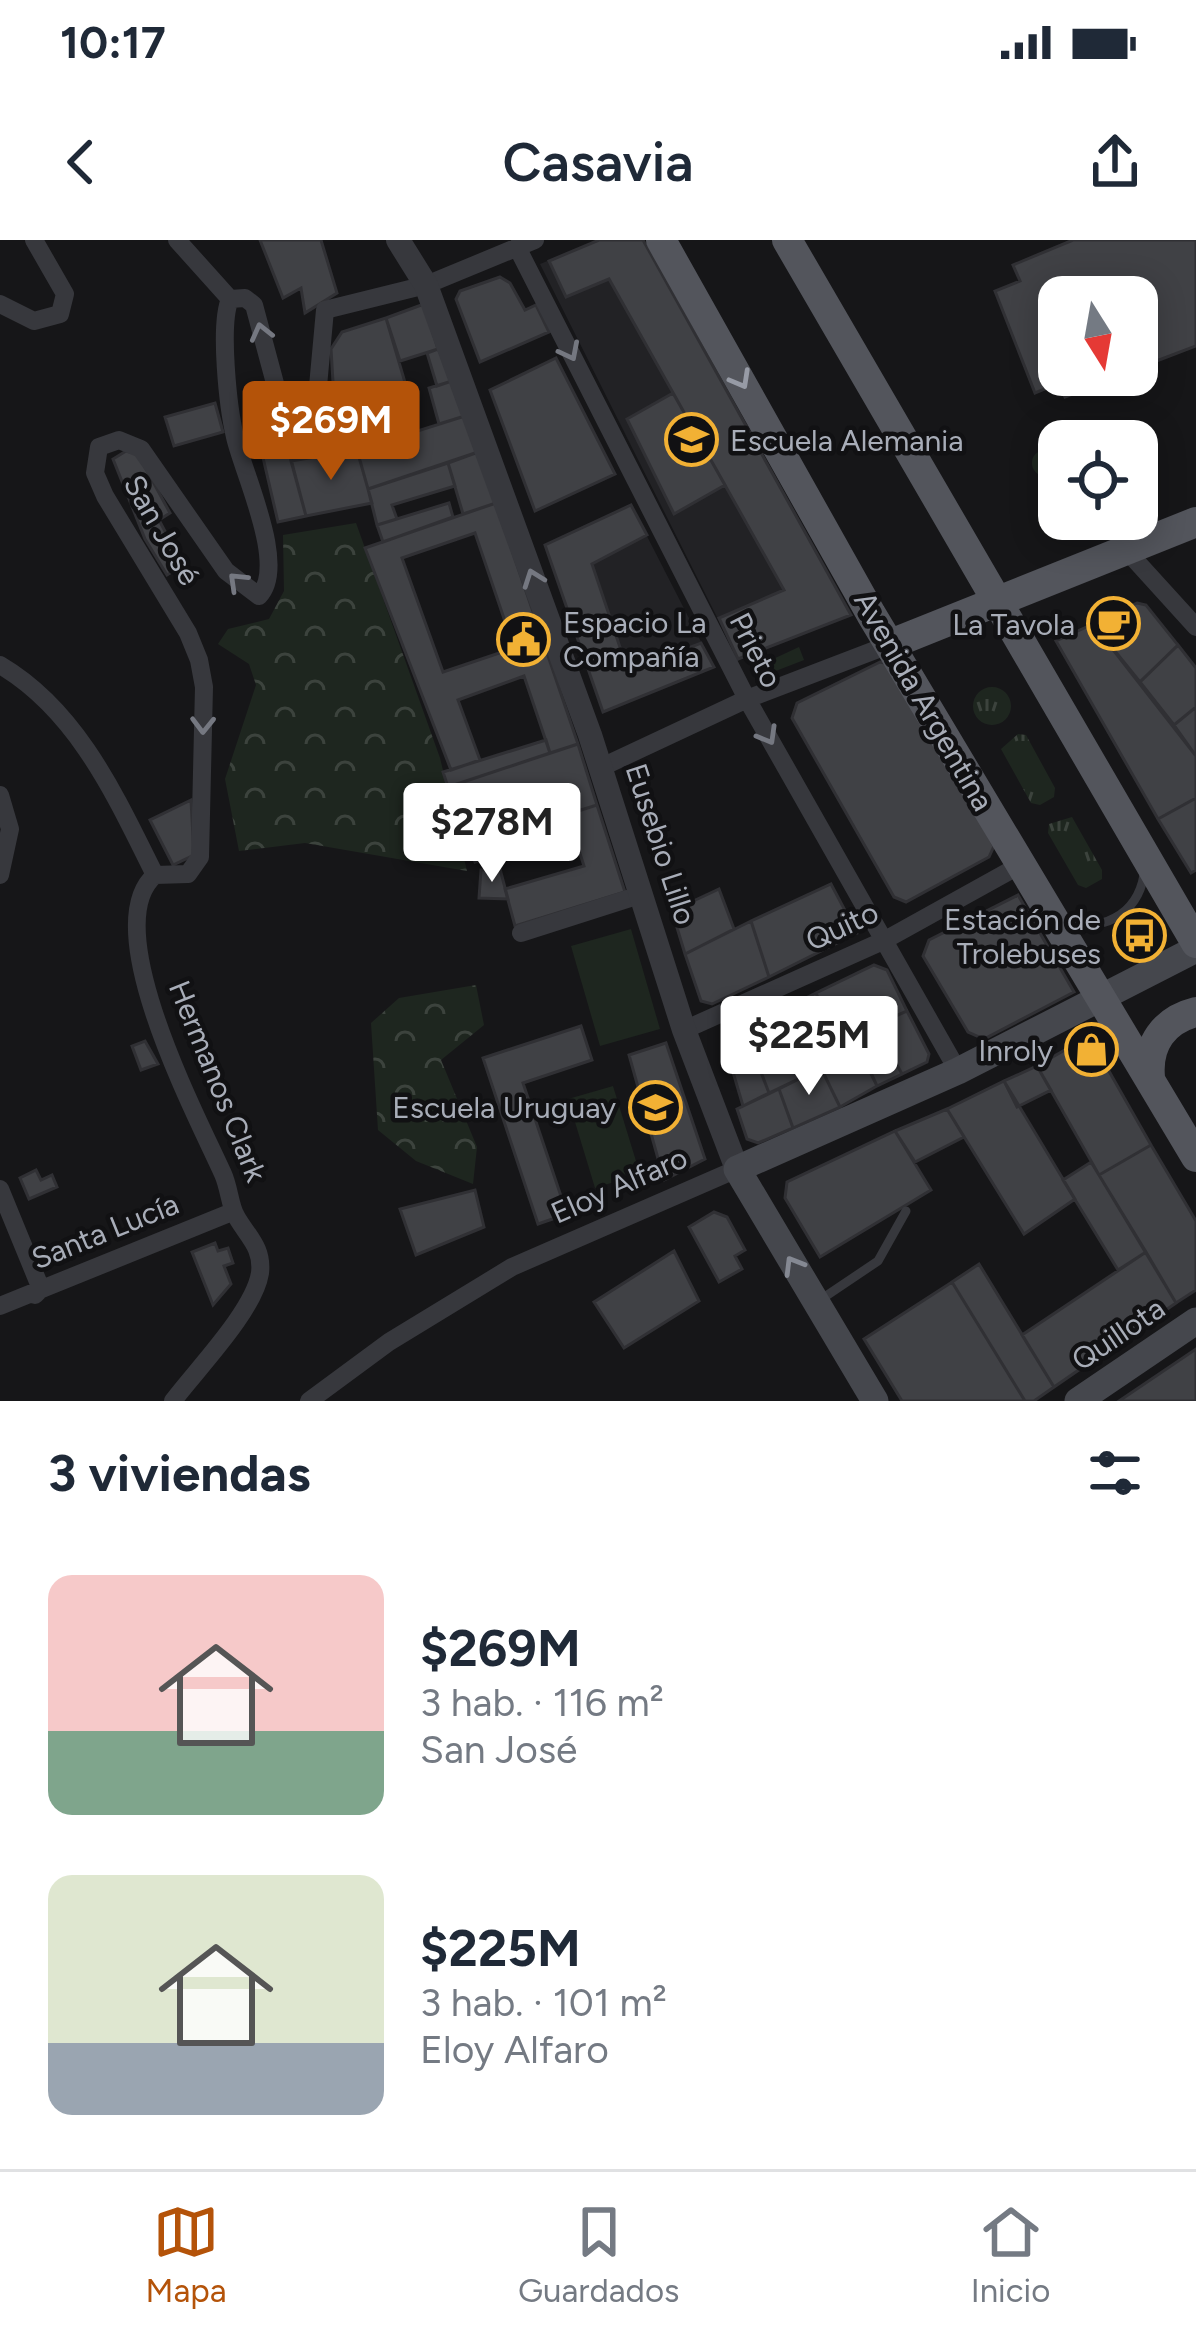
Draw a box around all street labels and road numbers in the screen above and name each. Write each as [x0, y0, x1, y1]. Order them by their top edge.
street label: San José [116, 468, 208, 592]
street label: Avenida Argentina [846, 585, 1002, 817]
street label: Prieto [721, 606, 791, 694]
street label: Eusebio Lillo [618, 759, 704, 929]
street label: Quito [800, 893, 884, 959]
street label: Hermanos Clark [161, 975, 275, 1187]
street label: Eloy Alfaro [545, 1139, 693, 1231]
street label: Santa Lucía [26, 1185, 184, 1277]
street label: Quillota [1064, 1290, 1172, 1378]

